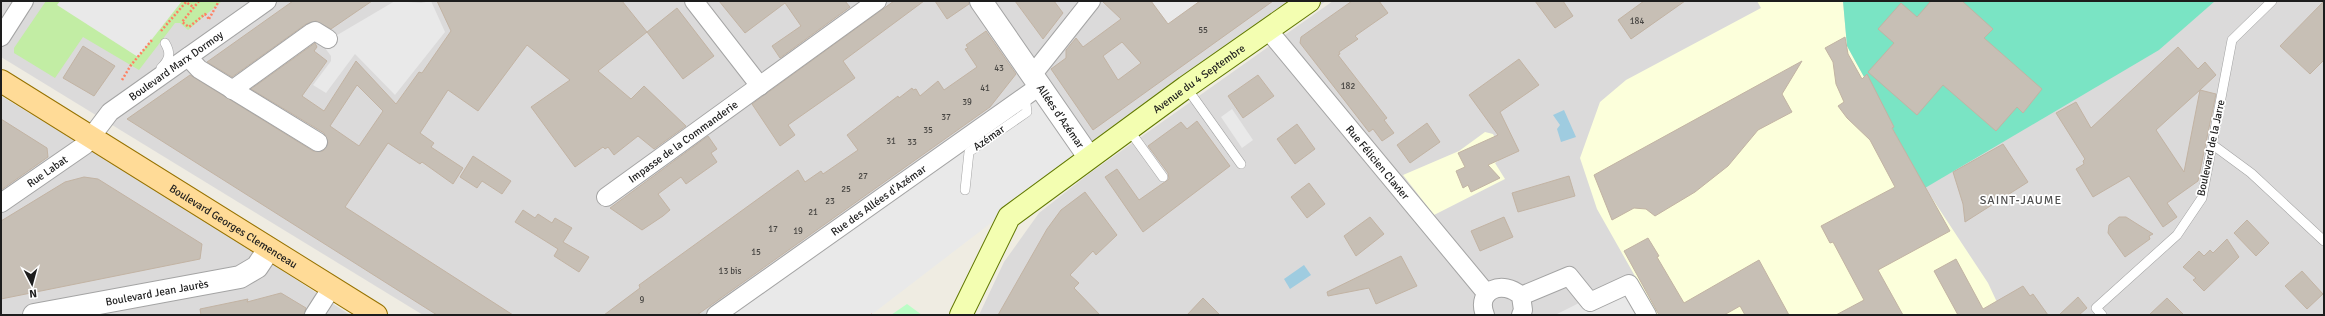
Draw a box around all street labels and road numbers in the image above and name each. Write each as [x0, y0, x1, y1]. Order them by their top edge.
street label: Boulevard Marx Dormoy [126, 27, 226, 103]
street label: Avenue du 4 Septembre [1150, 41, 1247, 116]
street label: Allées d'Azémar [1034, 82, 1087, 151]
street label: Impasse de la Commanderie [626, 97, 740, 185]
street label: Boulevard de la Jarre [2194, 99, 2228, 197]
street label: Azémar [971, 123, 1007, 153]
street label: Rue Félicien Clavier [1343, 123, 1412, 202]
street label: Rue Labat [24, 152, 70, 190]
street label: Rue des Allées d'Azémar [828, 162, 929, 238]
street label: Boulevard Georges Clemenceau [167, 181, 300, 271]
street label: Boulevard Jean Jaurès [104, 276, 210, 308]

